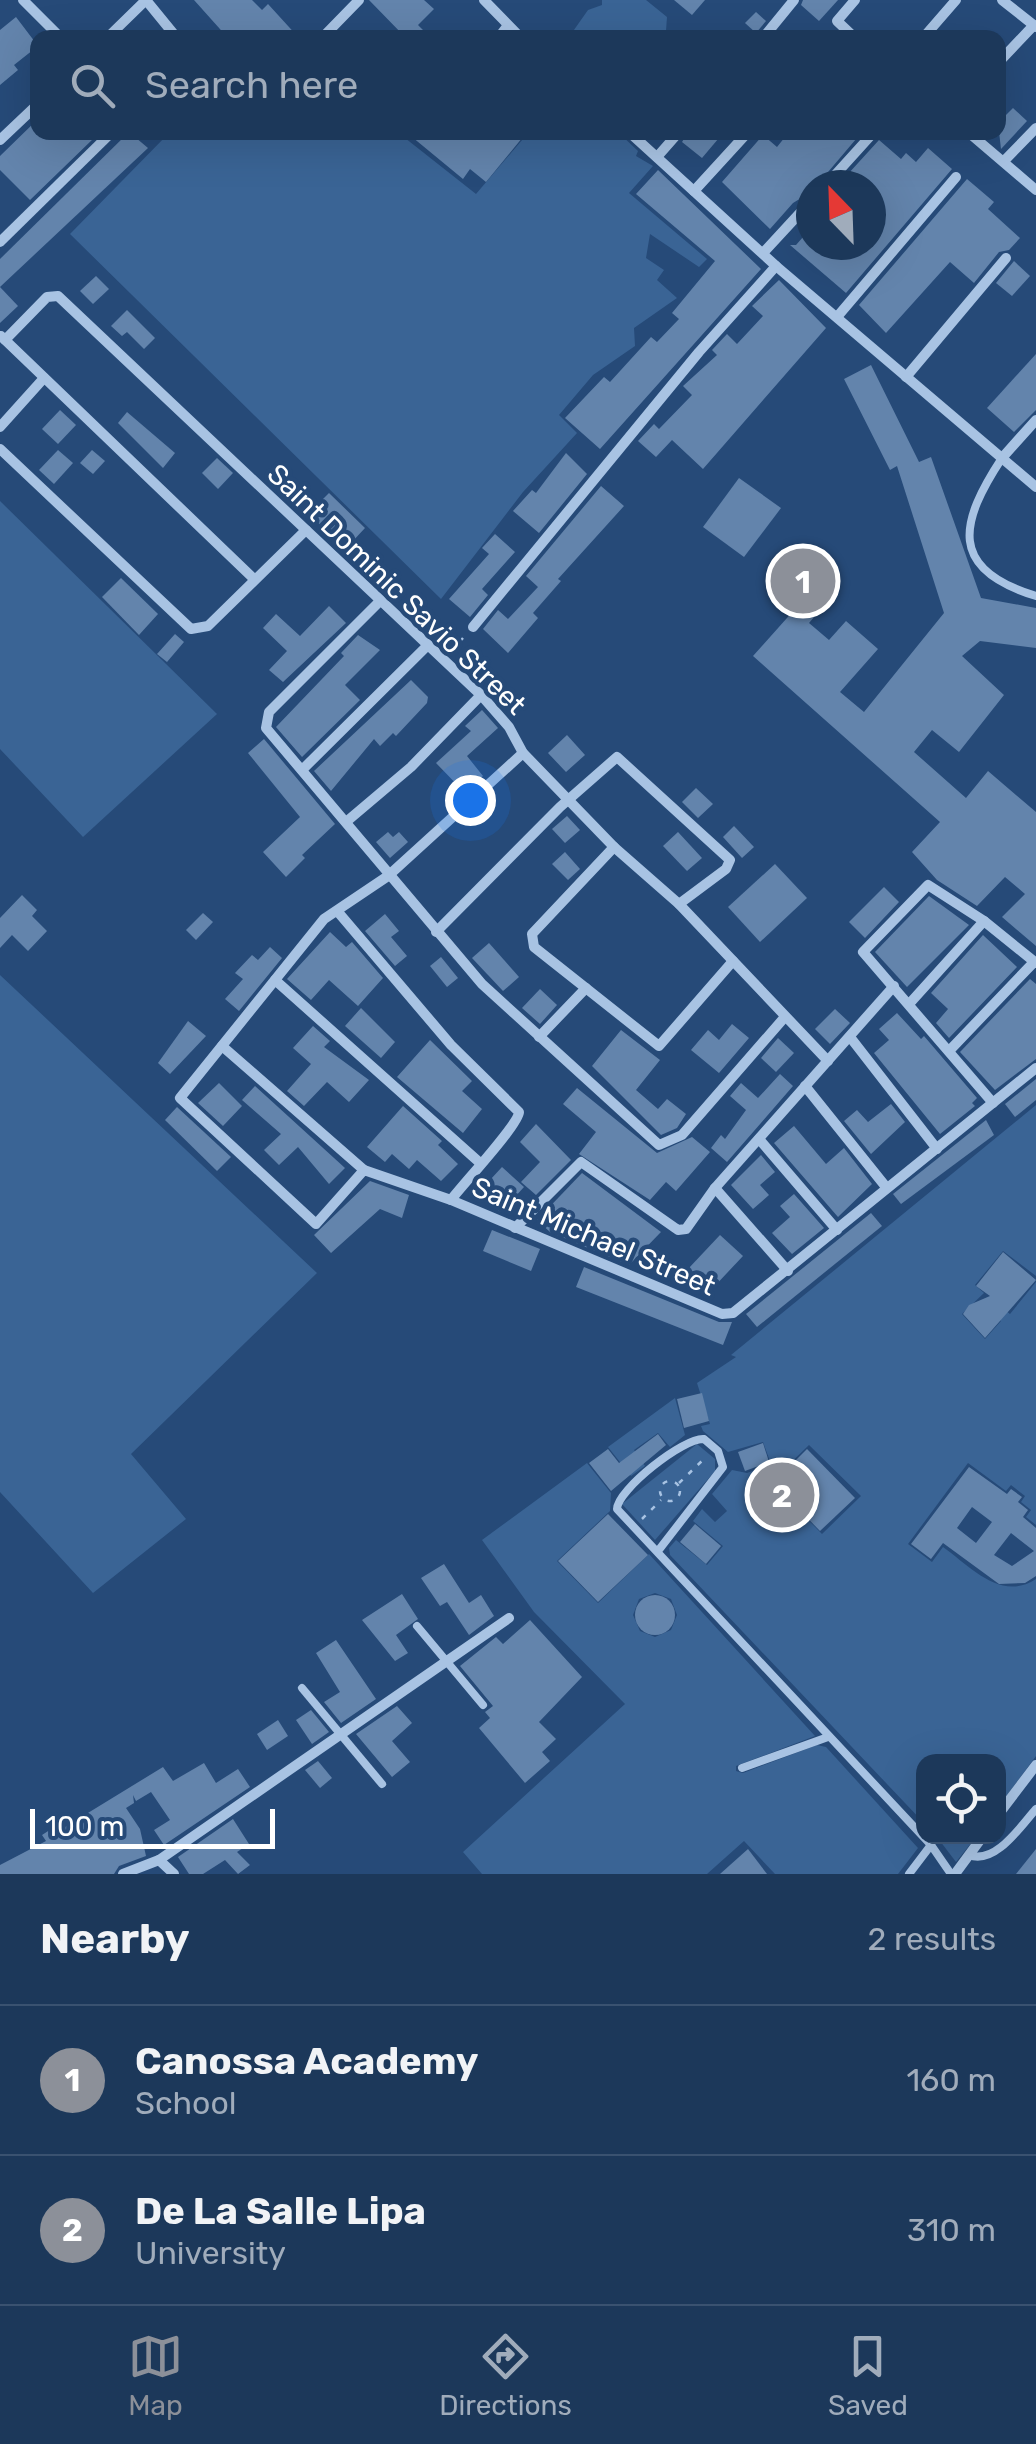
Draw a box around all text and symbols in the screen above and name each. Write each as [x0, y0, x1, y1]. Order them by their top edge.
search box [30, 30, 1006, 140]
icon: search [65, 58, 120, 113]
text: Search here [145, 62, 358, 108]
north arrow [796, 170, 886, 260]
street label: Saint Dominic Savio Street [261, 457, 533, 721]
pin: 1 [770, 544, 836, 618]
your location [445, 775, 496, 826]
street label: Saint Michael Street [467, 1170, 721, 1303]
pin: 2 [750, 1458, 814, 1532]
map controls [916, 1754, 1006, 1844]
button: locate [916, 1754, 1006, 1844]
scale bar [30, 1804, 275, 1848]
text: 100 m [45, 1810, 124, 1843]
text: Nearby [40, 1914, 190, 1964]
text: 2 results [867, 1920, 996, 1958]
text: Canossa Academy [135, 2038, 478, 2084]
text: 1 [65, 2061, 80, 2099]
text: 160 m [906, 2061, 996, 2099]
text: School [135, 2084, 237, 2122]
text: De La Salle Lipa [135, 2188, 426, 2234]
text: 2 [62, 2211, 83, 2249]
text: 310 m [907, 2211, 996, 2249]
text: University [135, 2234, 286, 2272]
tab: Map [128, 2329, 183, 2422]
tab: Directions [439, 2329, 572, 2422]
tab: Saved [828, 2329, 908, 2422]

